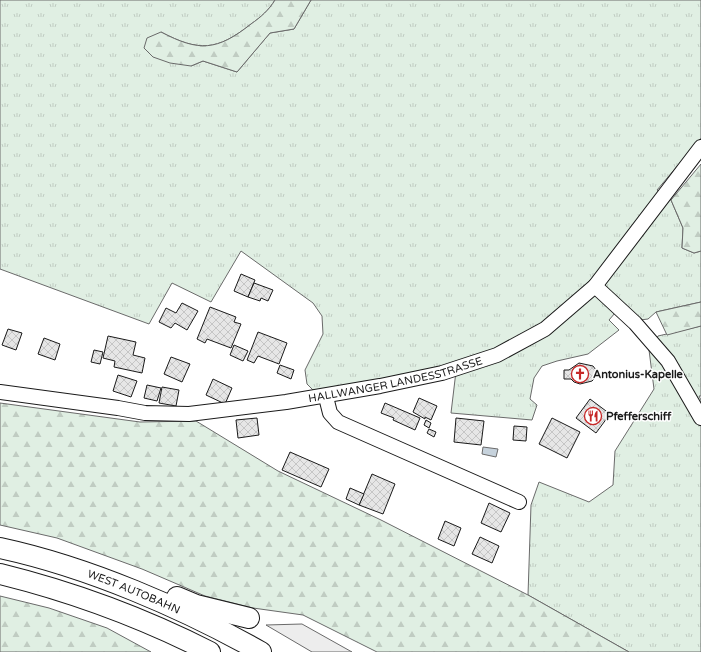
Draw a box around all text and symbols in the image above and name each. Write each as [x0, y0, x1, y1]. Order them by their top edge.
street label: HALLWANGER LANDESSTRASSE [307, 354, 484, 405]
church icon: Antonius-Kapelle [570, 364, 590, 384]
place label: Antonius-Kapelle [593, 368, 684, 382]
restaurant icon: Pfefferschiff [583, 406, 603, 426]
place label: Pfefferschiff [606, 410, 672, 423]
street label: WEST AUTOBAHN [86, 567, 182, 617]

